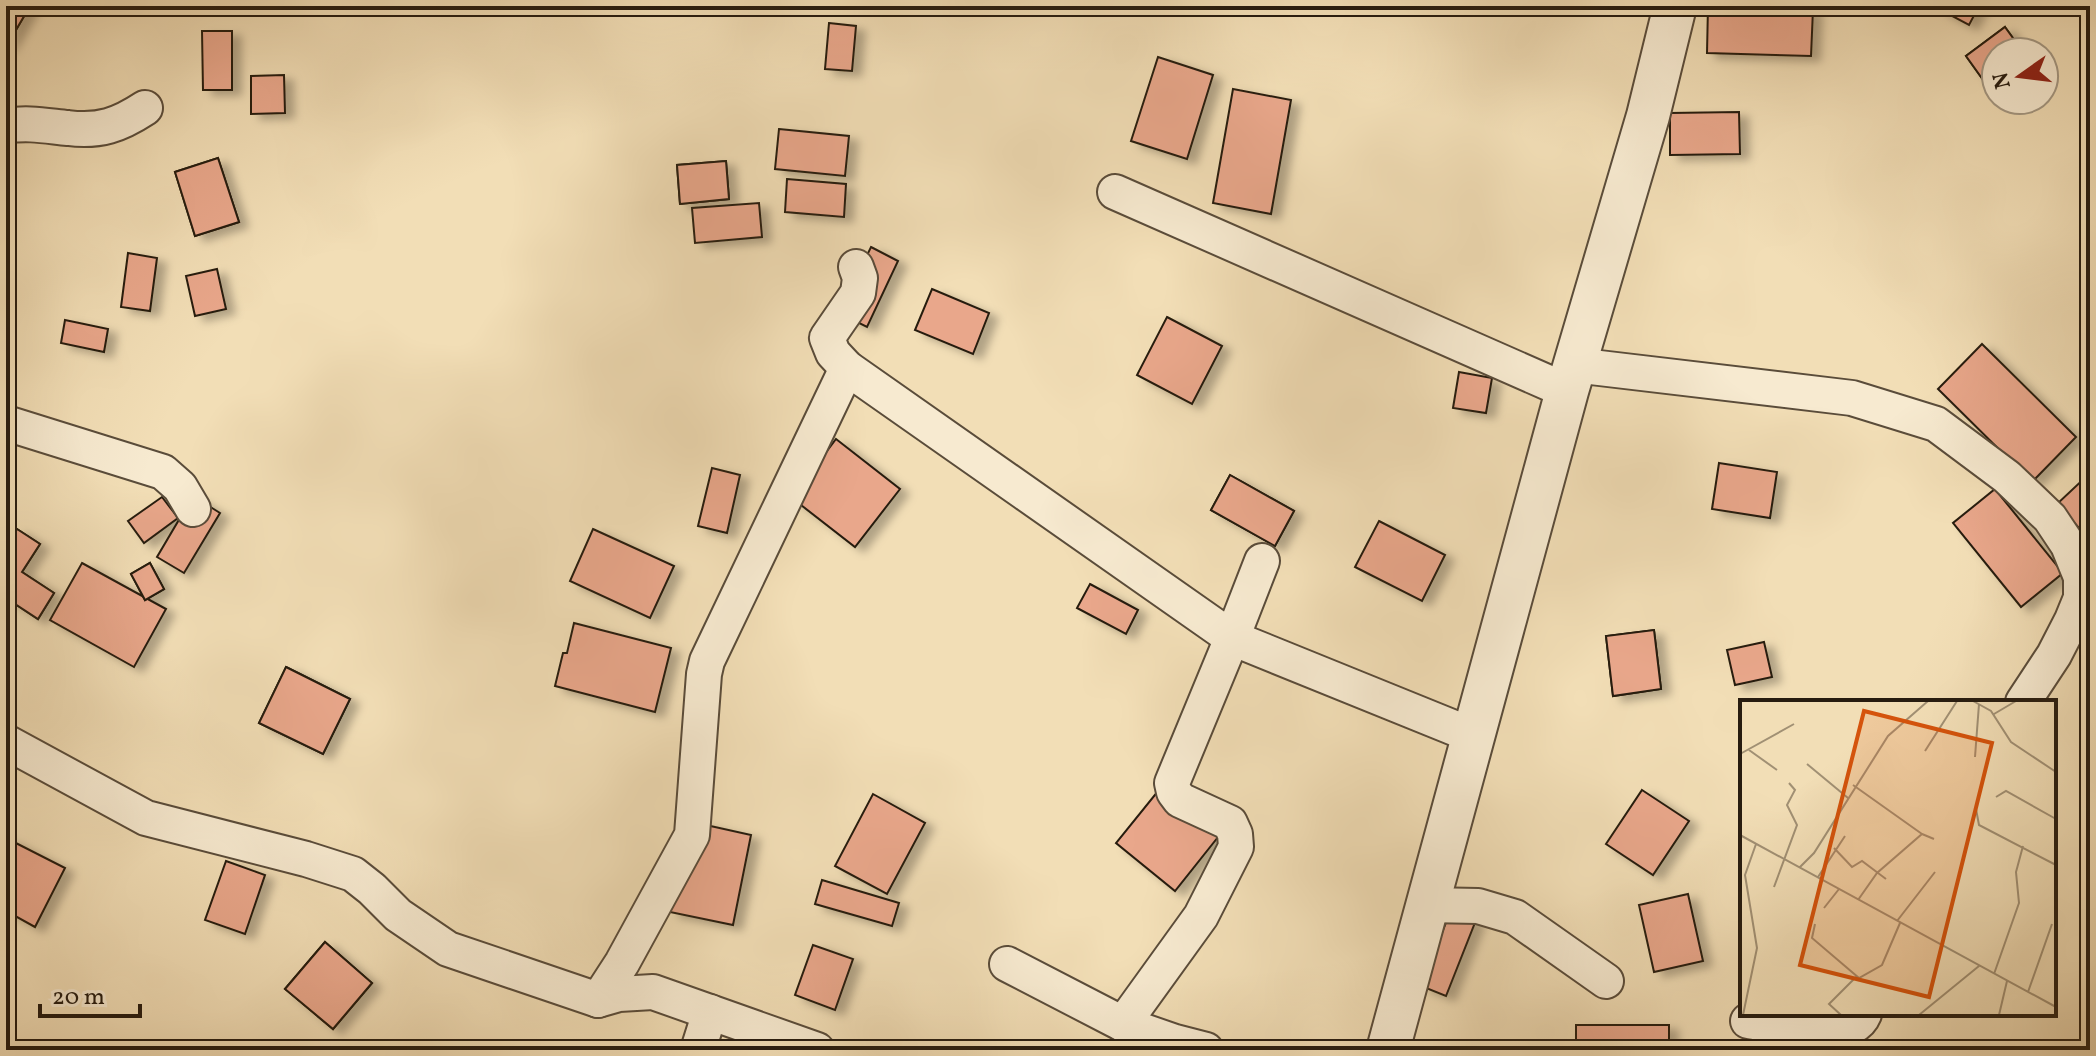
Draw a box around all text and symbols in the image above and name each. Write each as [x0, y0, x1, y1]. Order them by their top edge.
north arrow [1980, 36, 2060, 116]
text: N [1986, 69, 2020, 92]
inset map [1740, 700, 2056, 1016]
scale bar [40, 968, 140, 1018]
text: 20 m [52, 981, 105, 1015]

